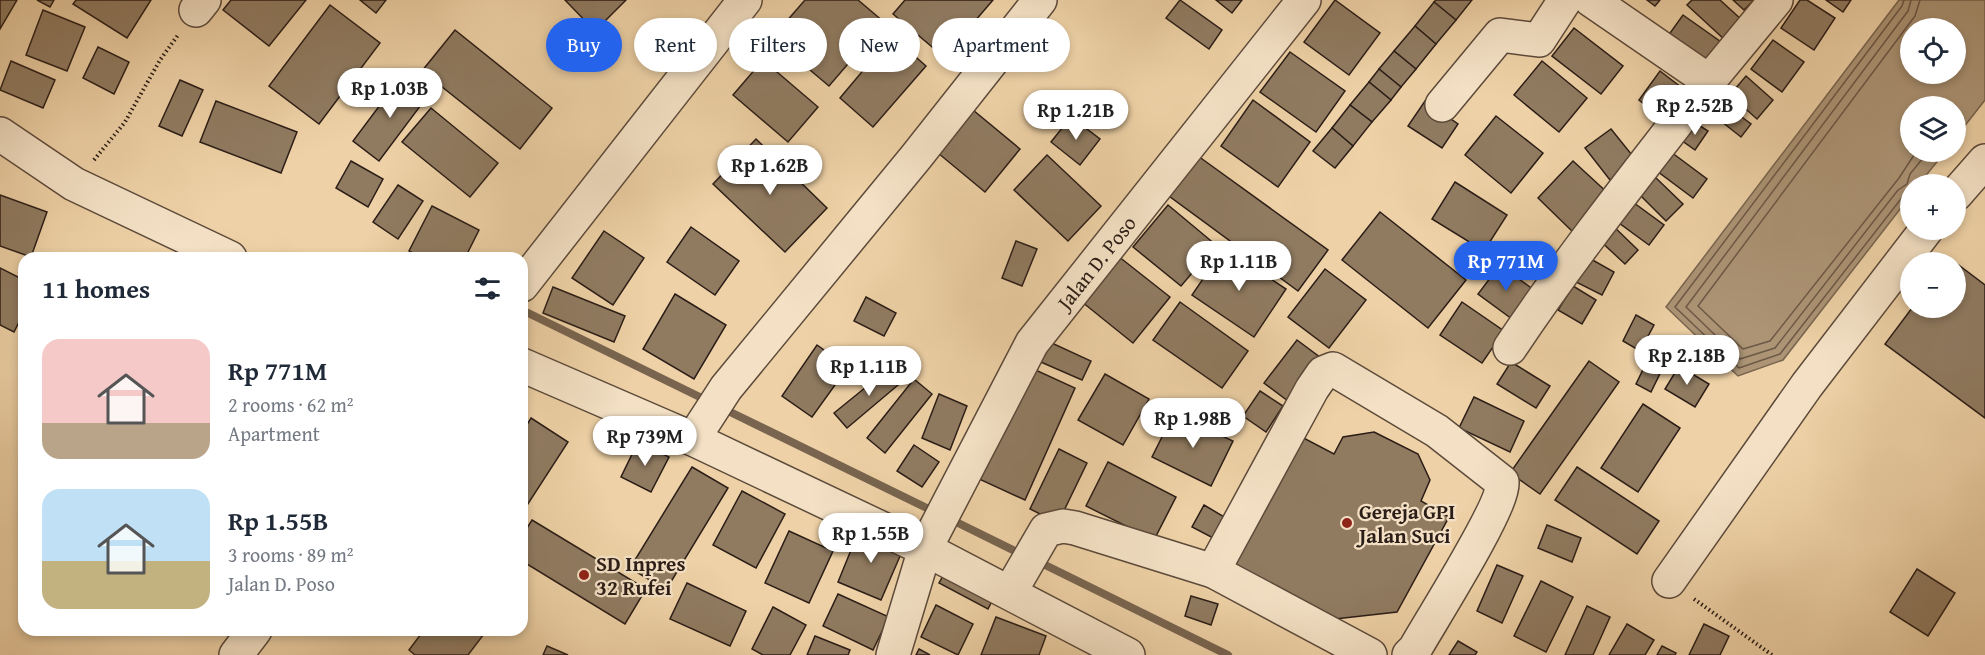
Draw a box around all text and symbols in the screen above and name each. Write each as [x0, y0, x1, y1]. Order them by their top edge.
chip: Buy [546, 18, 622, 72]
chip: Rent [634, 18, 717, 72]
chip: Filters [729, 18, 827, 72]
chip: New [839, 18, 920, 72]
chip: Apartment [932, 18, 1070, 72]
map controls [1900, 18, 1966, 318]
button: locate [1900, 18, 1966, 84]
pin: Rp 1.03B [328, 68, 452, 119]
text: Rp 1.03B [351, 73, 429, 102]
pin: Rp 2.52B [1633, 85, 1757, 136]
pin: Rp 1.21B [1014, 90, 1138, 141]
text: Rp 2.52B [1656, 90, 1734, 119]
text: Rp 1.21B [1037, 95, 1115, 124]
button: layers [1900, 96, 1966, 162]
pin: Rp 1.62B [708, 145, 832, 196]
text: Rp 1.62B [731, 150, 809, 179]
button: + [1900, 174, 1966, 240]
street label: Jalan D. Poso [1047, 209, 1143, 318]
pin: Rp 1.11B [1177, 241, 1301, 292]
pin: Rp 771M [1451, 241, 1561, 292]
text: Rp 1.11B [1200, 246, 1278, 275]
text: Rp 771M [1468, 246, 1544, 275]
button: − [1900, 252, 1966, 318]
text: 11 homes [42, 269, 150, 308]
icon: filters [471, 272, 504, 305]
pin: Rp 2.18B [1625, 335, 1749, 386]
text: Rp 2.18B [1648, 340, 1726, 369]
pin: Rp 1.11B [807, 346, 931, 397]
text: Rp 771M [228, 351, 327, 390]
text: Rp 1.11B [830, 351, 908, 380]
icon: home [90, 363, 162, 435]
text: 2 rooms · 62 m² [228, 390, 354, 419]
pin: Rp 1.98B [1131, 398, 1255, 449]
text: Rp 1.98B [1154, 403, 1232, 432]
pin: Rp 739M [590, 416, 700, 467]
text: Apartment [228, 419, 320, 448]
text: Rp 739M [607, 421, 683, 450]
place label: Gereja GPI Jalan Suci [1356, 496, 1455, 551]
text: Rp 1.55B [228, 501, 328, 540]
icon: home [90, 513, 162, 585]
pin: Rp 1.55B [809, 513, 933, 564]
marker: Gereja GPI Jalan Suci [1340, 516, 1354, 530]
text: Rp 1.55B [832, 518, 910, 547]
text: 3 rooms · 89 m² [228, 540, 354, 569]
place label: SD Inpres 32 Rufei [596, 548, 685, 603]
marker: SD Inpres 32 Rufei [577, 568, 591, 582]
text: Jalan D. Poso [228, 569, 335, 598]

